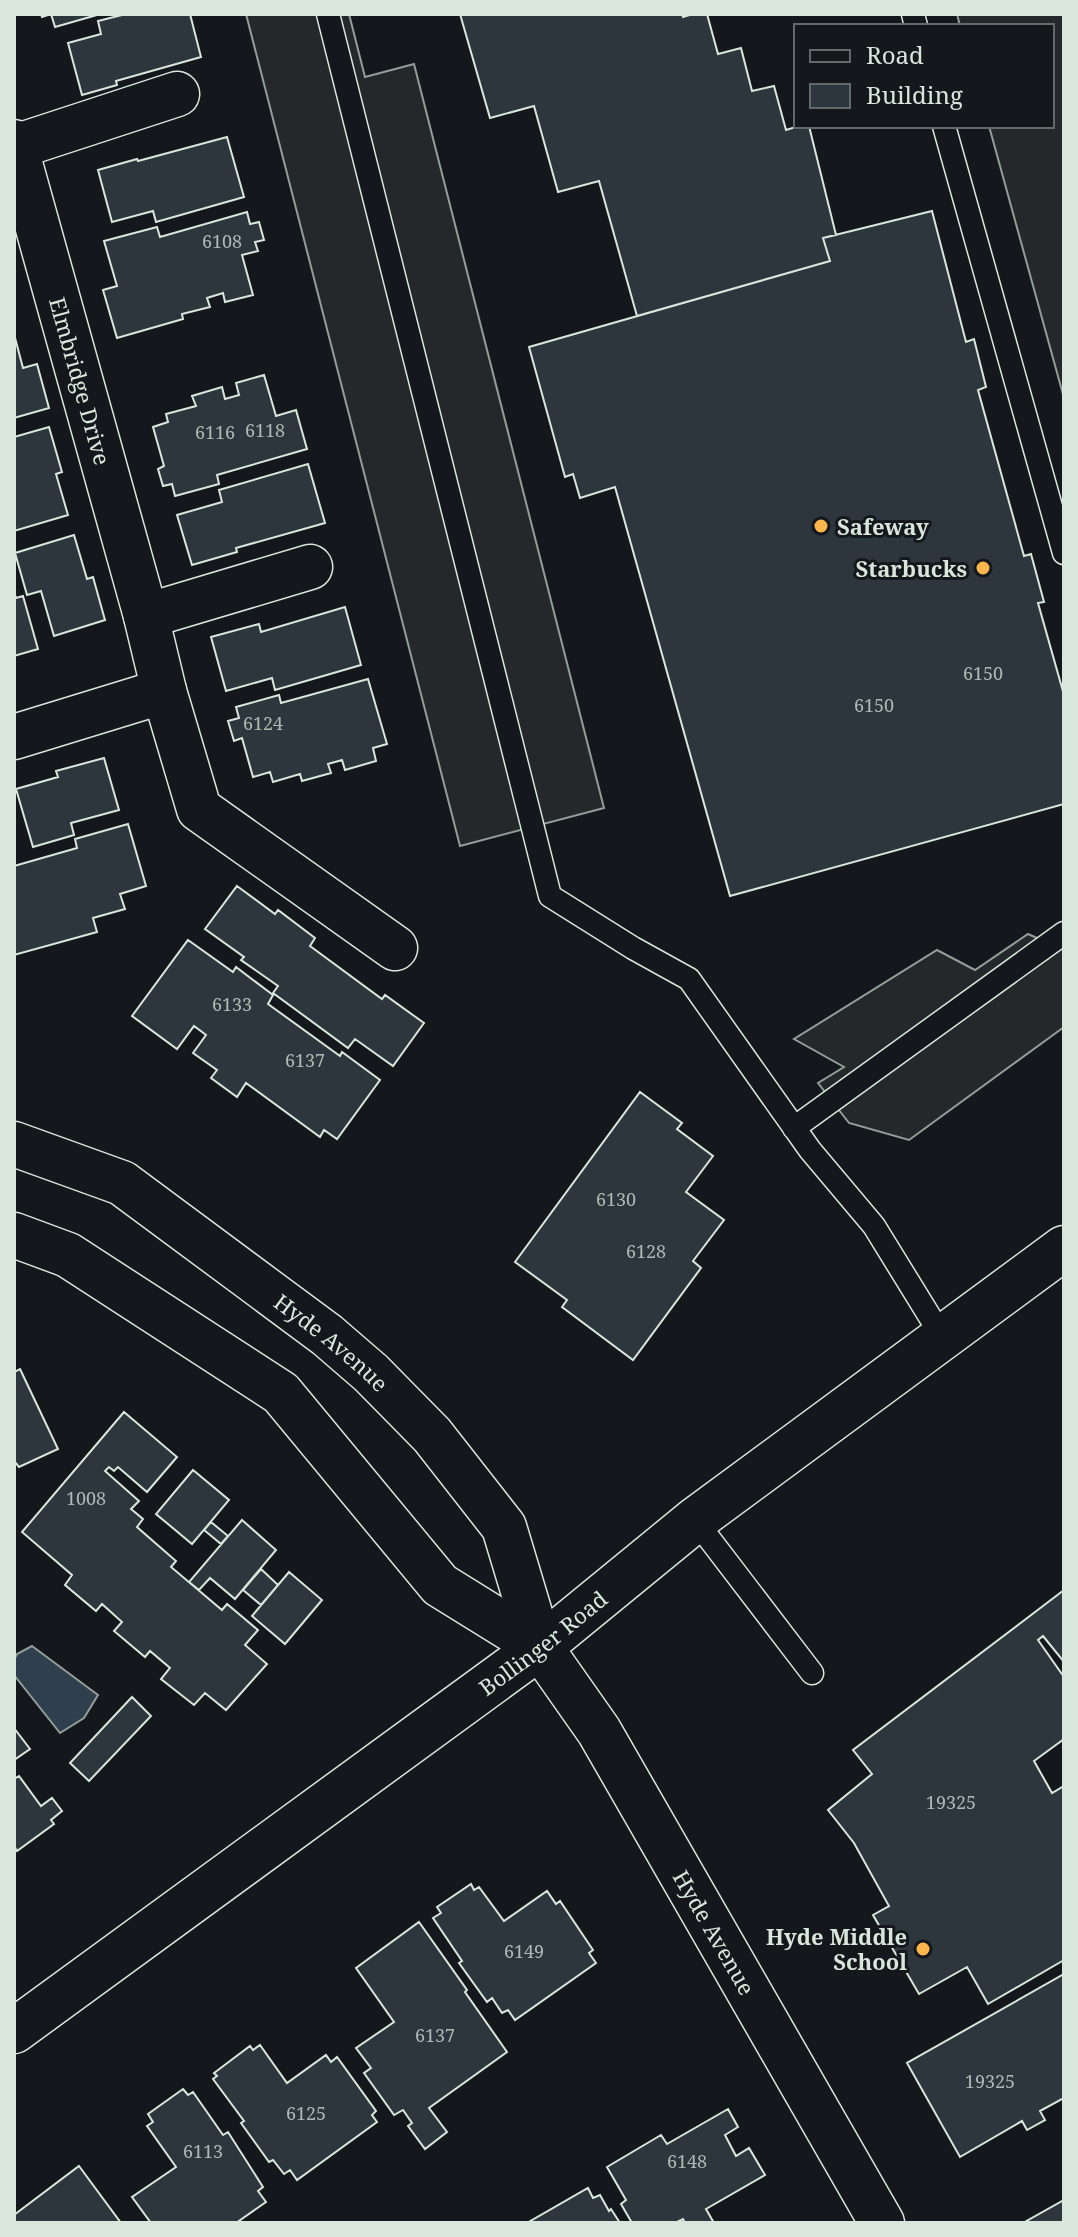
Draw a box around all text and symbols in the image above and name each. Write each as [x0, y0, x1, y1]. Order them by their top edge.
legend [794, 24, 1054, 128]
text: Road [866, 38, 924, 71]
text: Building [866, 78, 963, 111]
house number: 6108 [202, 229, 242, 253]
street label: Elmbridge Drive [43, 294, 118, 468]
house number: 6118 [245, 418, 285, 442]
house number: 6116 [195, 420, 235, 444]
place label: Safeway [837, 511, 929, 541]
marker: Safeway [812, 517, 830, 535]
place label: Starbucks [856, 553, 967, 583]
marker: Starbucks [974, 559, 992, 577]
house number: 6150 [963, 661, 1003, 685]
house number: 6150 [854, 693, 894, 717]
house number: 6124 [243, 711, 283, 735]
house number: 6133 [212, 992, 252, 1016]
house number: 6137 [285, 1048, 325, 1072]
house number: 6130 [596, 1187, 636, 1211]
house number: 6128 [626, 1239, 666, 1263]
street label: Hyde Avenue [268, 1286, 395, 1398]
house number: 1008 [66, 1486, 106, 1510]
street label: Bollinger Road [472, 1583, 613, 1702]
house number: 19325 [926, 1790, 976, 1814]
street label: Hyde Avenue [667, 1864, 763, 2000]
place label: Hyde Middle School [766, 1921, 907, 1976]
house number: 6149 [504, 1939, 544, 1963]
marker: Hyde Middle School [914, 1940, 932, 1958]
house number: 6137 [415, 2023, 455, 2047]
house number: 19325 [965, 2069, 1015, 2093]
house number: 6125 [286, 2101, 326, 2125]
house number: 6113 [183, 2139, 223, 2163]
house number: 6148 [667, 2149, 707, 2173]

